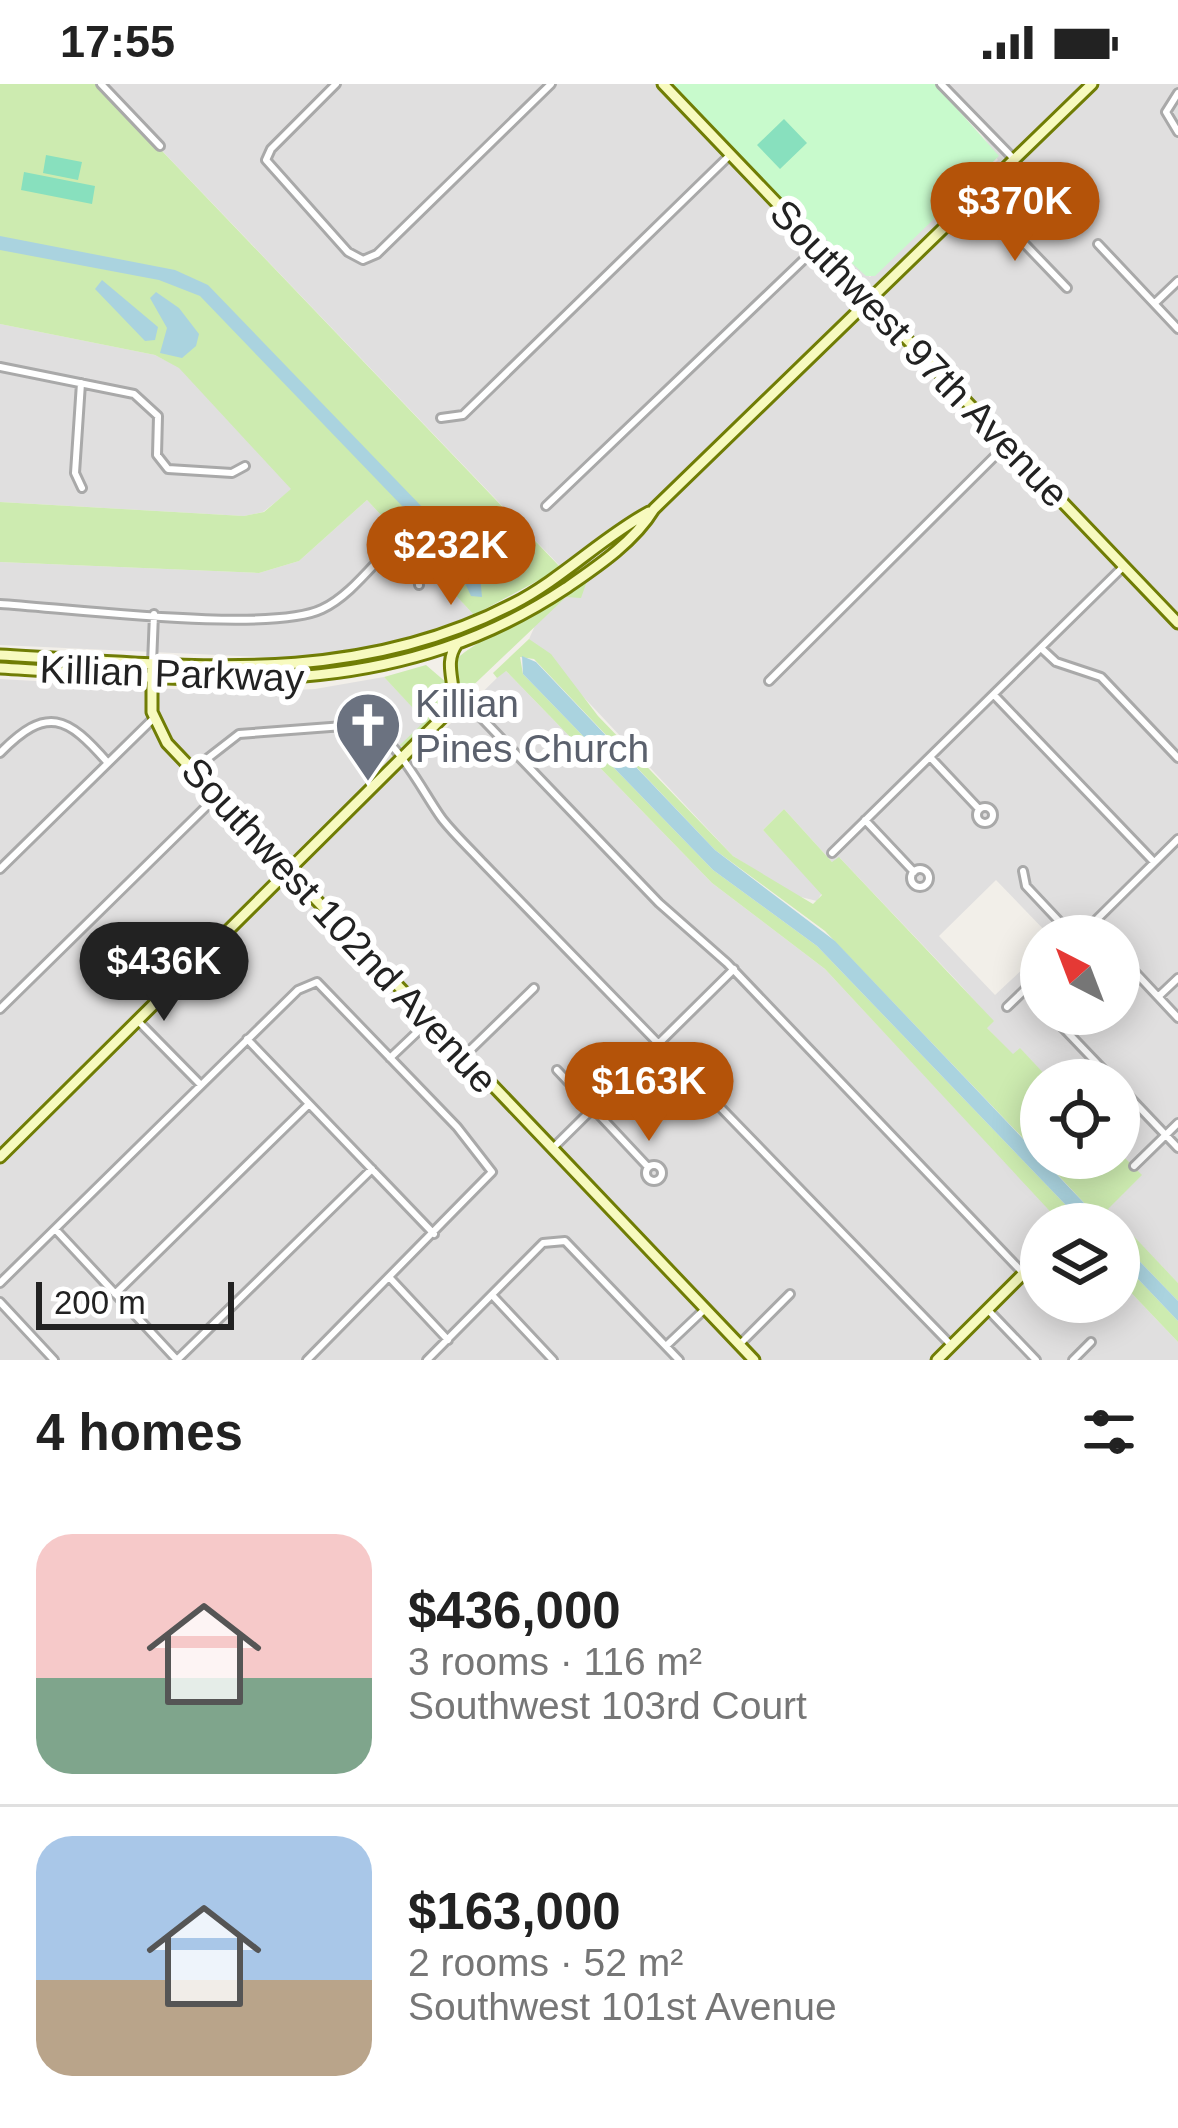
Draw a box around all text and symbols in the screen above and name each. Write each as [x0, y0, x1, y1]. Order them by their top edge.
text: 17:55 [60, 16, 175, 67]
pin: $370K [931, 162, 1099, 264]
text: $370K [958, 179, 1072, 222]
street label: Southwest 97th Avenue [762, 191, 1077, 515]
pin: $232K [367, 506, 535, 608]
text: $232K [394, 523, 508, 566]
street label: Killian Parkway [39, 647, 305, 700]
place label: Killian Pines Church [415, 682, 649, 770]
church icon: Killian Pines Church [333, 690, 403, 784]
street label: Southwest 102nd Avenue [173, 749, 506, 1102]
north arrow [1020, 915, 1140, 1035]
map controls [1020, 915, 1140, 1323]
pin: $436K [80, 922, 248, 1024]
text: $436K [107, 939, 221, 982]
pin: $163K [565, 1042, 733, 1144]
text: $163K [592, 1059, 706, 1102]
button: locate [1020, 1059, 1140, 1179]
button: layers [1020, 1203, 1140, 1323]
scale bar [36, 1276, 234, 1329]
text: 200 m [54, 1284, 146, 1321]
icon: filters [1076, 1399, 1142, 1465]
text: 4 homes [36, 1404, 243, 1461]
icon: home [132, 1582, 276, 1726]
text: $436,000 [408, 1582, 621, 1639]
text: 3 rooms · 116 m² [408, 1640, 702, 1683]
text: Southwest 103rd Court [408, 1684, 807, 1727]
text: $163,000 [408, 1883, 621, 1940]
icon: home [132, 1884, 276, 2028]
text: 2 rooms · 52 m² [408, 1941, 683, 1984]
text: Southwest 101st Avenue [408, 1985, 837, 2028]

